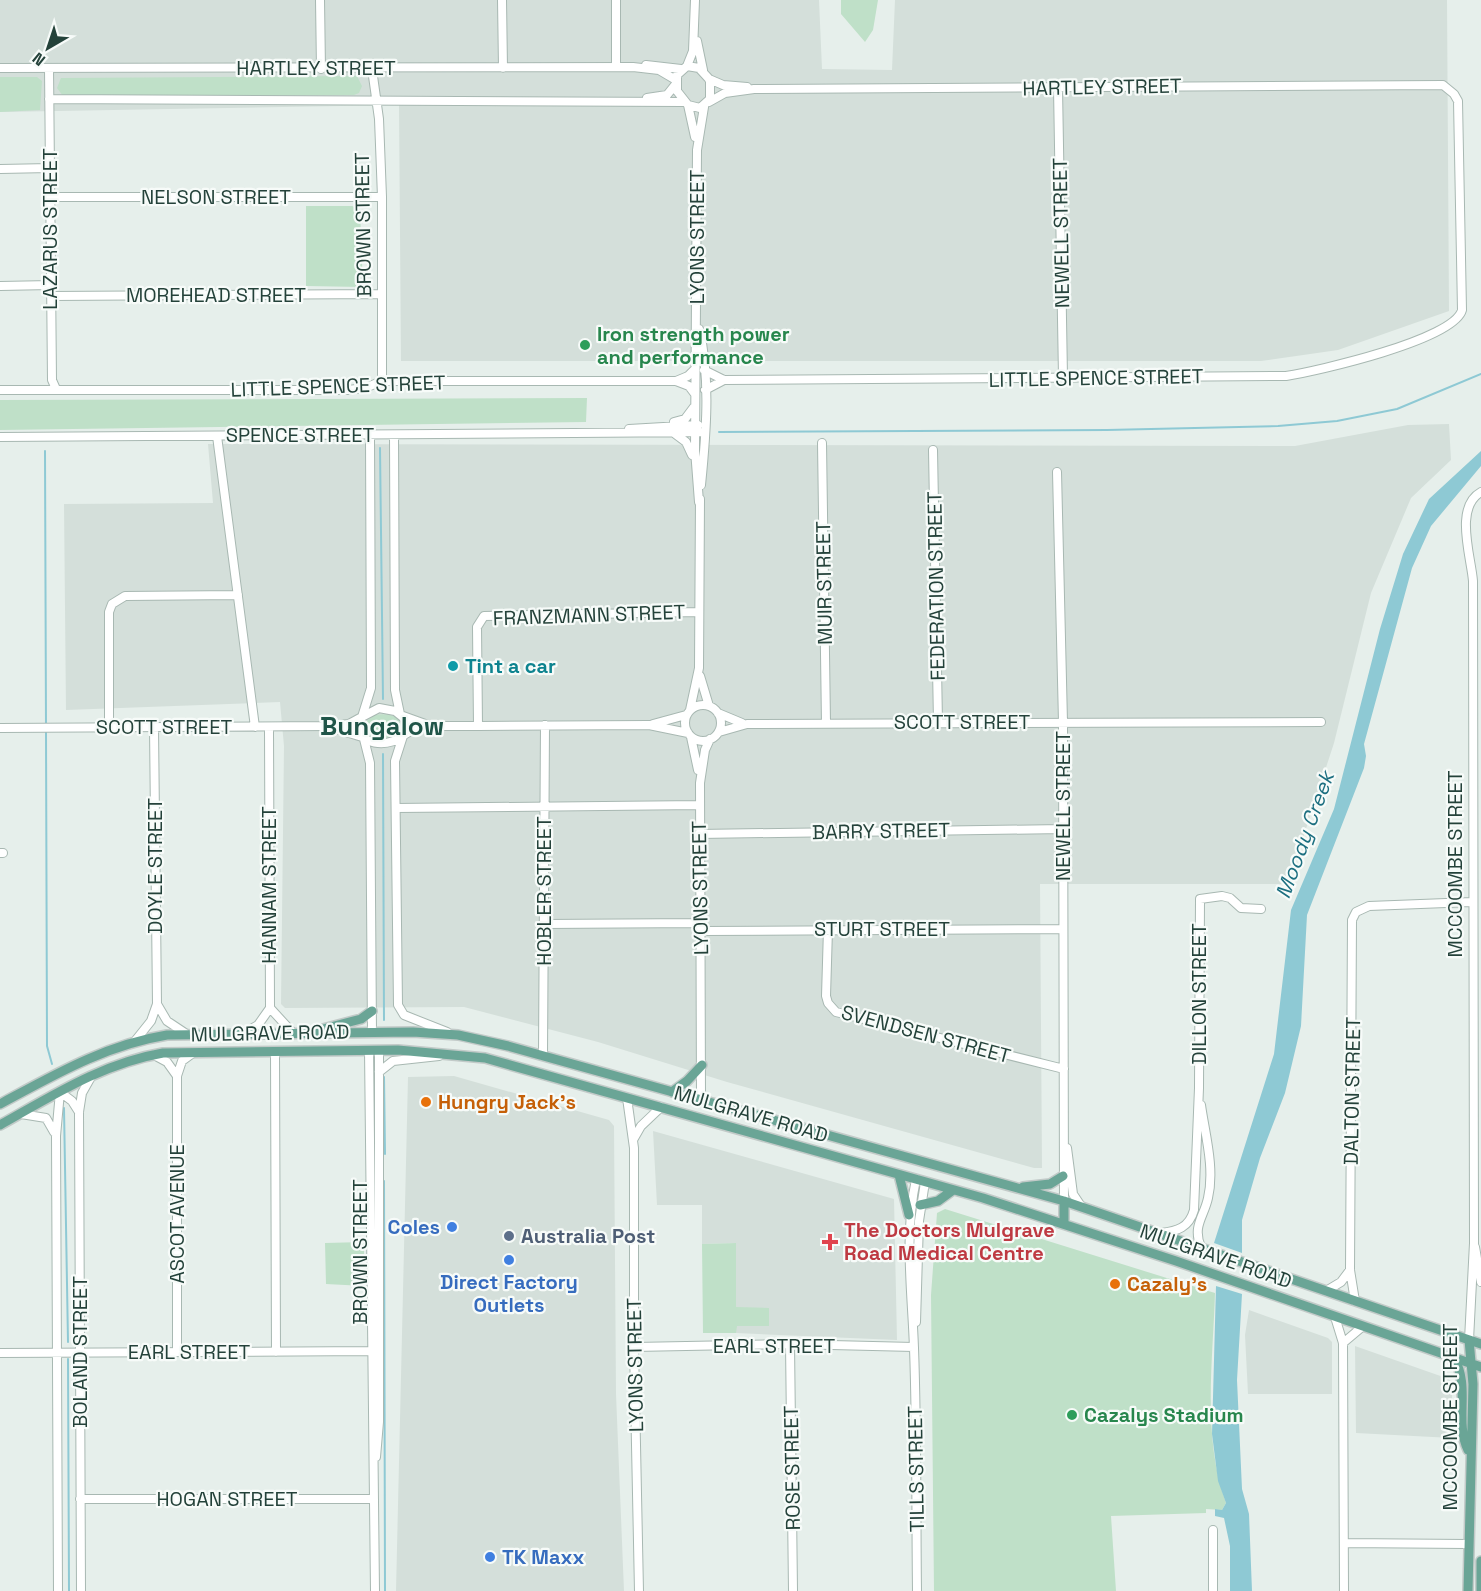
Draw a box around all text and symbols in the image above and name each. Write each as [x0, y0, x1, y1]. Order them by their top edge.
north arrow [18, 18, 78, 78]
text: N [28, 48, 50, 71]
street label: HARTLEY STREET [236, 55, 396, 81]
street label: HARTLEY STREET [1022, 73, 1182, 101]
street label: LAZARUS STREET [37, 148, 63, 310]
street label: BROWN STREET [349, 152, 377, 298]
street label: NEWELL STREET [1047, 158, 1075, 308]
street label: LYONS STREET [684, 170, 710, 304]
street label: NELSON STREET [141, 184, 291, 210]
street label: MOREHEAD STREET [126, 282, 306, 308]
place label: Iron strength power and performance [597, 321, 790, 370]
marker: Iron strength power and performance [578, 338, 592, 352]
street label: LITTLE SPENCE STREET [988, 363, 1204, 393]
street label: LITTLE SPENCE STREET [230, 369, 446, 403]
street label: SPENCE STREET [226, 422, 374, 448]
street label: FEDERATION STREET [921, 491, 951, 681]
street label: MUIR STREET [810, 521, 838, 645]
street label: FRANZMANN STREET [492, 599, 686, 631]
place label: Tint a car [465, 653, 556, 679]
marker: Tint a car [446, 659, 460, 673]
district label: Bungalow [320, 709, 444, 743]
street label: SCOTT STREET [894, 709, 1030, 735]
street label: SCOTT STREET [96, 714, 232, 740]
street label: NEWELL STREET [1050, 731, 1076, 881]
water label: Moody Creek [1269, 765, 1341, 902]
street label: MCCOOMBE STREET [1442, 770, 1468, 957]
street label: DOYLE STREET [142, 798, 168, 934]
street label: HANNAM STREET [256, 806, 282, 964]
street label: HOBLER STREET [531, 816, 557, 966]
street label: BARRY STREET [812, 817, 950, 845]
street label: LYONS STREET [686, 820, 714, 955]
street label: STURT STREET [814, 916, 950, 942]
street label: DILLON STREET [1186, 923, 1212, 1065]
street label: SVENDSEN STREET [838, 999, 1014, 1069]
street label: DALTON STREET [1338, 1017, 1366, 1165]
street label: MULGRAVE ROAD [190, 1019, 350, 1047]
street label: MULGRAVE ROAD [671, 1080, 831, 1148]
place label: Hungry Jack's [438, 1089, 576, 1115]
marker: Hungry Jack's [419, 1095, 433, 1109]
street label: ASCOT AVENUE [164, 1144, 190, 1284]
street label: BROWN STREET [347, 1179, 373, 1325]
place label: Coles [388, 1214, 440, 1240]
place label: The Doctors Mulgrave Road Medical Centre [844, 1217, 1055, 1266]
street label: MULGRAVE ROAD [1137, 1218, 1295, 1294]
marker: Coles [445, 1220, 459, 1234]
place label: Australia Post [521, 1223, 655, 1249]
marker: Australia Post [502, 1229, 516, 1243]
marker: The Doctors Mulgrave Road Medical Centre [821, 1233, 839, 1251]
marker: Direct Factory Outlets [502, 1253, 516, 1267]
place label: Direct Factory Outlets [440, 1269, 578, 1318]
place label: Cazaly's [1127, 1271, 1207, 1297]
street label: BOLAND STREET [67, 1276, 93, 1428]
marker: Cazaly's [1108, 1277, 1122, 1291]
street label: LYONS STREET [621, 1297, 649, 1432]
street label: MCCOOMBE STREET [1437, 1323, 1463, 1510]
street label: EARL STREET [713, 1333, 835, 1359]
street label: EARL STREET [128, 1339, 250, 1365]
place label: Cazalys Stadium [1084, 1402, 1244, 1428]
street label: ROSE STREET [778, 1405, 806, 1531]
street label: TILLS STREET [902, 1405, 930, 1532]
marker: Cazalys Stadium [1065, 1408, 1079, 1422]
street label: HOGAN STREET [156, 1486, 298, 1512]
place label: TK Maxx [502, 1544, 584, 1570]
marker: TK Maxx [483, 1550, 497, 1564]

